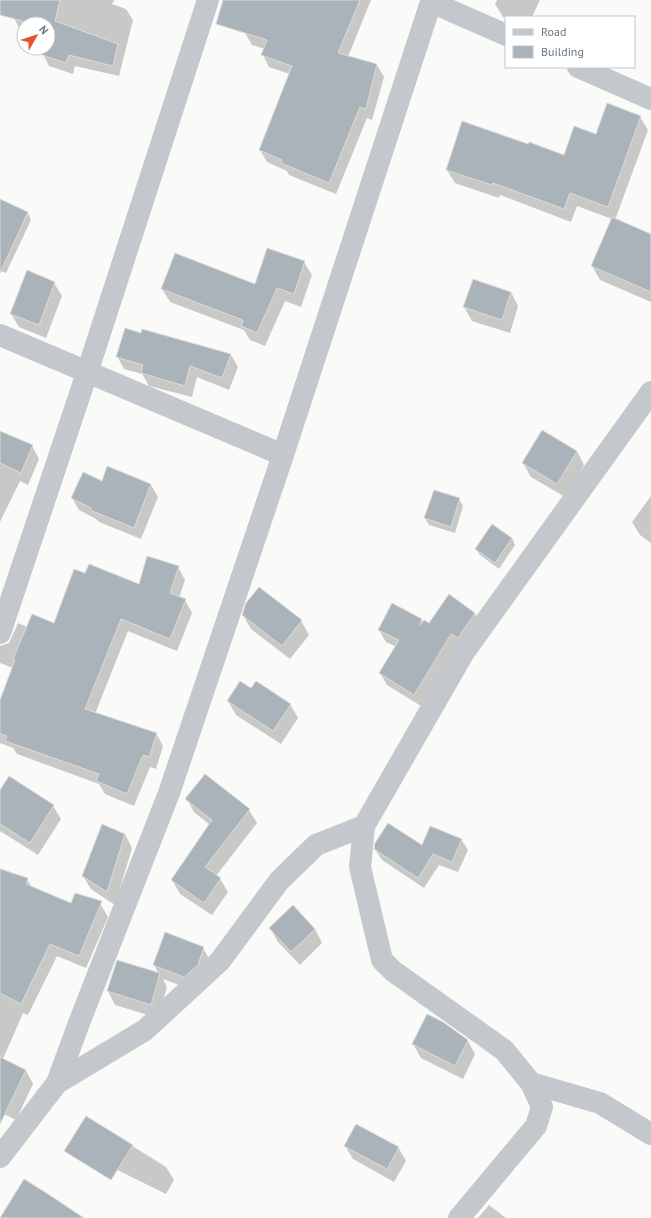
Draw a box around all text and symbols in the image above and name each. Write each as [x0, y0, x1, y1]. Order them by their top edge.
north arrow [16, 16, 56, 56]
legend [505, 16, 635, 68]
text: N [36, 22, 51, 37]
text: Road [541, 24, 566, 39]
text: Building [541, 44, 584, 59]

